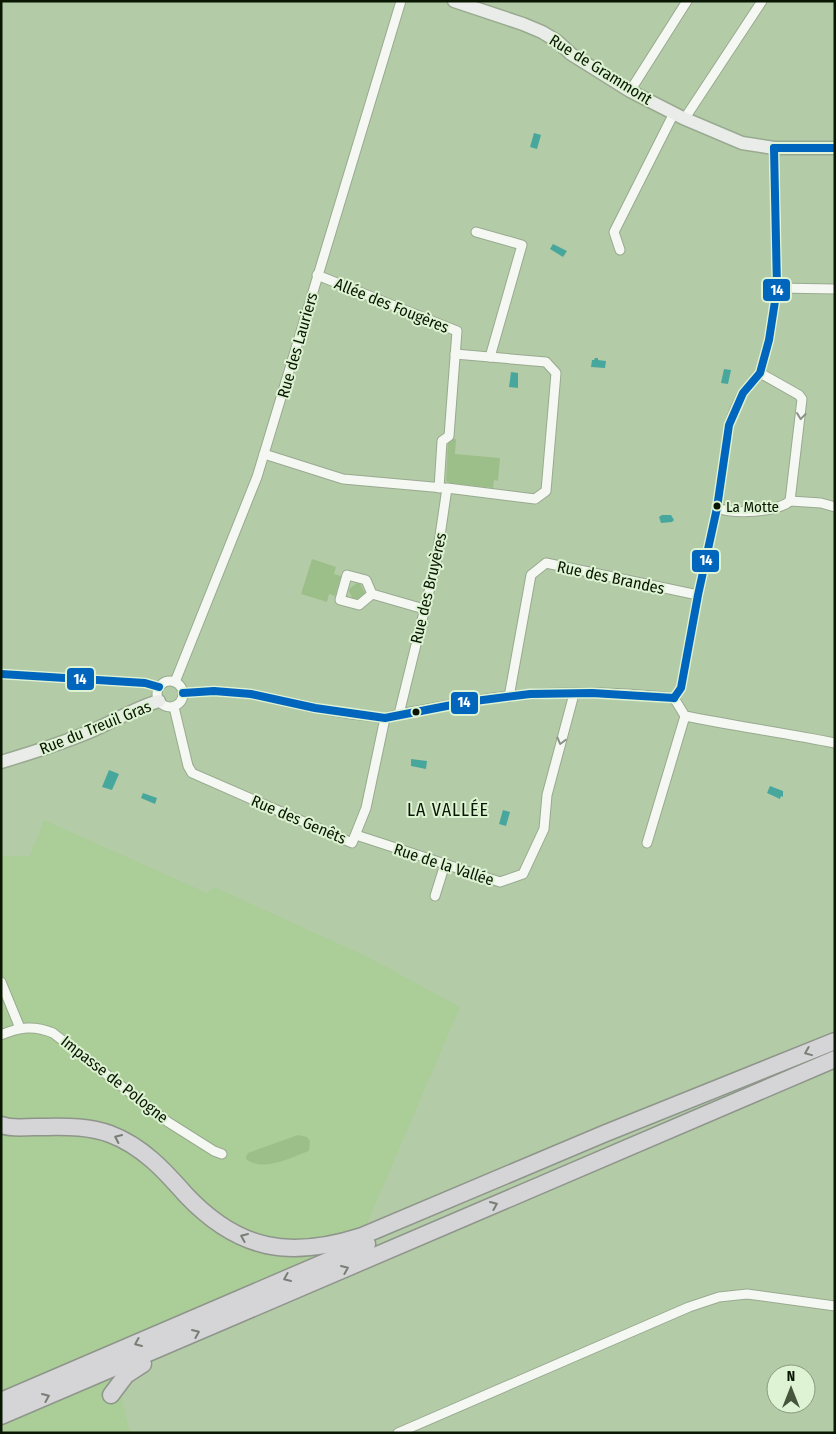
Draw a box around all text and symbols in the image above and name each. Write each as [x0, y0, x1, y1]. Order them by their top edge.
street label: Rue de Grammont [546, 30, 656, 109]
street label: Allée des Fougères [332, 274, 452, 337]
line badge: 14 [762, 278, 791, 302]
text: 14 [770, 282, 784, 299]
street label: Rue des Lauriers [273, 290, 322, 400]
one-way arrow [796, 412, 807, 420]
place label: La Motte [726, 498, 779, 516]
marker: La Motte [712, 501, 722, 511]
street label: Rue des Bruyères [406, 531, 451, 645]
line badge: 14 [691, 549, 720, 573]
text: 14 [699, 552, 713, 569]
street label: Rue des Brandes [555, 557, 666, 598]
line badge: 14 [66, 667, 95, 691]
text: 14 [73, 671, 87, 688]
line badge: 14 [450, 691, 479, 715]
text: 14 [457, 694, 471, 711]
street label: Rue du Treuil Gras [37, 696, 154, 758]
unlabelled marker [411, 707, 421, 717]
one-way arrow [557, 736, 567, 745]
street label: Rue des Genêts [248, 791, 349, 848]
district label: LA VALLÉE [407, 798, 489, 821]
street label: Rue de la Vallée [391, 839, 496, 890]
street label: Impasse de Pologne [57, 1032, 172, 1127]
one-way arrow [804, 1046, 813, 1056]
one-way arrow [114, 1133, 123, 1144]
one-way arrow [489, 1201, 498, 1212]
one-way arrow [240, 1233, 249, 1243]
one-way arrow [340, 1265, 349, 1276]
one-way arrow [283, 1272, 292, 1283]
one-way arrow [191, 1329, 200, 1340]
one-way arrow [134, 1336, 143, 1347]
north arrow [766, 1364, 816, 1414]
text: N [787, 1368, 795, 1385]
one-way arrow [41, 1393, 50, 1404]

